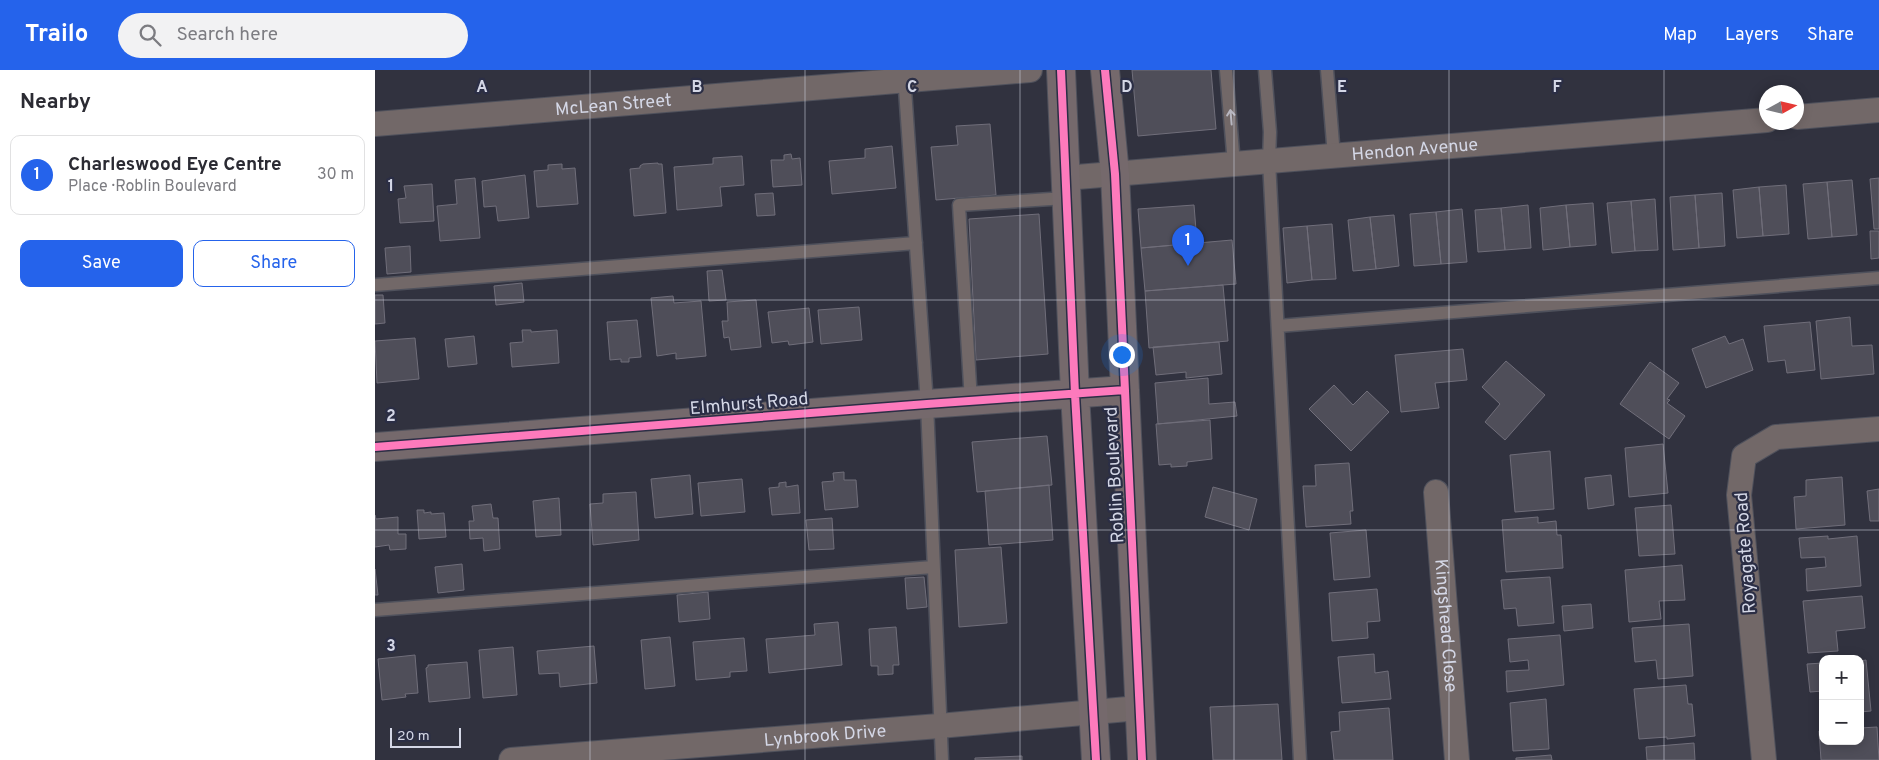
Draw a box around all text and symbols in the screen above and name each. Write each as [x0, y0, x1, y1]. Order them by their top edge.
search box [118, 13, 468, 58]
text: Trailo [25, 20, 88, 50]
icon: search [136, 21, 164, 49]
text: Search here [176, 23, 278, 47]
text: Map [1663, 24, 1697, 47]
text: Layers [1725, 24, 1779, 47]
text: Share [1807, 24, 1854, 47]
text: A [476, 78, 488, 98]
text: B [691, 78, 703, 98]
text: C [907, 78, 917, 98]
text: D [1121, 78, 1133, 98]
text: E [1337, 78, 1347, 98]
text: F [1552, 78, 1562, 98]
north arrow [1759, 85, 1804, 130]
text: Nearby [20, 89, 91, 116]
street label: McLean Street [554, 90, 673, 122]
one-way arrow [1226, 109, 1235, 125]
street label: Hendon Avenue [1351, 134, 1479, 167]
text: Charleswood Eye Centre [68, 153, 282, 177]
text: 1 [34, 165, 40, 185]
text: 30 m [317, 165, 354, 185]
text: Place · Roblin Boulevard [68, 177, 237, 197]
text: 1 [388, 177, 394, 197]
pin: 1 [1172, 225, 1204, 266]
button: Save [20, 240, 183, 287]
button: Share [193, 240, 355, 287]
your location [1109, 342, 1135, 368]
street label: Elmhurst Road [689, 388, 809, 421]
street label: Roblin Boulevard [1100, 406, 1131, 544]
text: 2 [386, 407, 396, 427]
street label: Royagate Road [1731, 491, 1762, 615]
street label: Kingshead Close [1428, 558, 1462, 693]
text: 3 [386, 637, 396, 657]
map controls [1819, 655, 1864, 745]
button: + [1819, 655, 1864, 700]
button: − [1819, 700, 1864, 745]
street label: Lynbrook Drive [763, 720, 887, 753]
scale bar [390, 725, 461, 748]
text: 20 m [397, 728, 430, 745]

